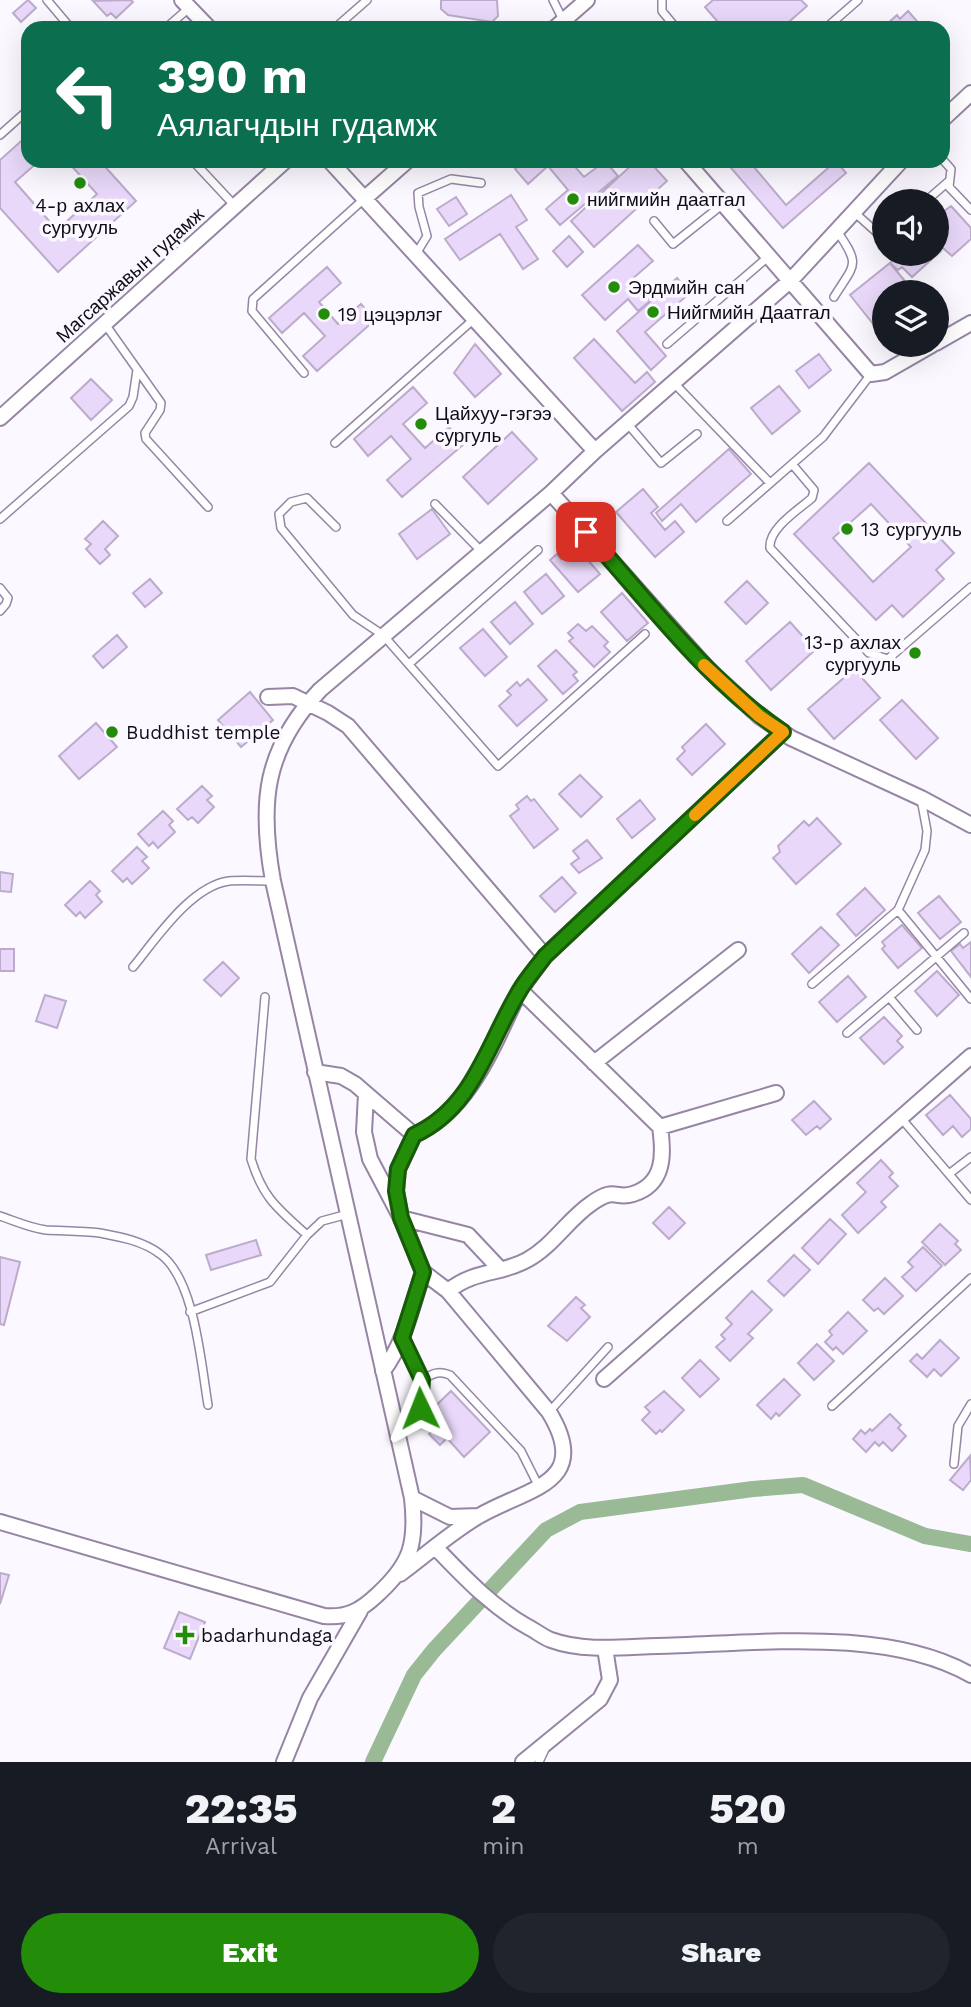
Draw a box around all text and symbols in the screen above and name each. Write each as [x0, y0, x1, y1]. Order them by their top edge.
text: 390 m [157, 47, 308, 105]
icon: left [42, 49, 133, 140]
text: Аялагчдын гудамж [157, 106, 437, 144]
marker: 4-р ахлах сургууль [72, 175, 88, 191]
place label: нийгмийн даатгал [587, 188, 746, 211]
map controls [872, 189, 949, 357]
button: sound [872, 189, 949, 266]
marker: нийгмийн даатгал [565, 191, 581, 207]
place label: 4-р ахлах сургууль [35, 194, 125, 239]
street label: Магсаржавын гудамж [51, 202, 209, 347]
place label: Эрдмийн сан [628, 276, 745, 299]
marker: Эрдмийн сан [606, 279, 622, 295]
button: layers [872, 280, 949, 357]
place label: Нийгмийн Даатгал [667, 301, 831, 324]
place label: 19 цэцэрлэг [338, 303, 442, 326]
marker: Нийгмийн Даатгал [645, 304, 661, 320]
marker: 19 цэцэрлэг [316, 306, 332, 322]
place label: Цайхуу-гэгээ сургуль [435, 402, 552, 447]
marker: Цайхуу-гэгээ сургуль [413, 416, 429, 432]
pin [556, 502, 616, 562]
icon: arrive [567, 513, 605, 551]
place label: 13 сургууль [861, 518, 962, 541]
marker: 13 сургууль [839, 521, 855, 537]
place label: 13-р ахлах сургууль [805, 631, 901, 676]
marker: 13-р ахлах сургууль [907, 645, 923, 661]
place label: Buddhist temple [126, 721, 281, 744]
marker: Buddhist temple [104, 724, 120, 740]
position arrow [383, 1371, 457, 1445]
place label: badarhundaga [201, 1624, 333, 1647]
marker: badarhundaga [175, 1625, 195, 1645]
text: 22:35 [185, 1784, 298, 1833]
text: 2 [491, 1784, 516, 1833]
text: 520 [709, 1784, 786, 1833]
text: Arrival [205, 1833, 277, 1860]
text: min [482, 1833, 525, 1860]
text: m [737, 1833, 759, 1860]
button: Exit [21, 1913, 479, 1993]
button: Share [493, 1913, 950, 1993]

